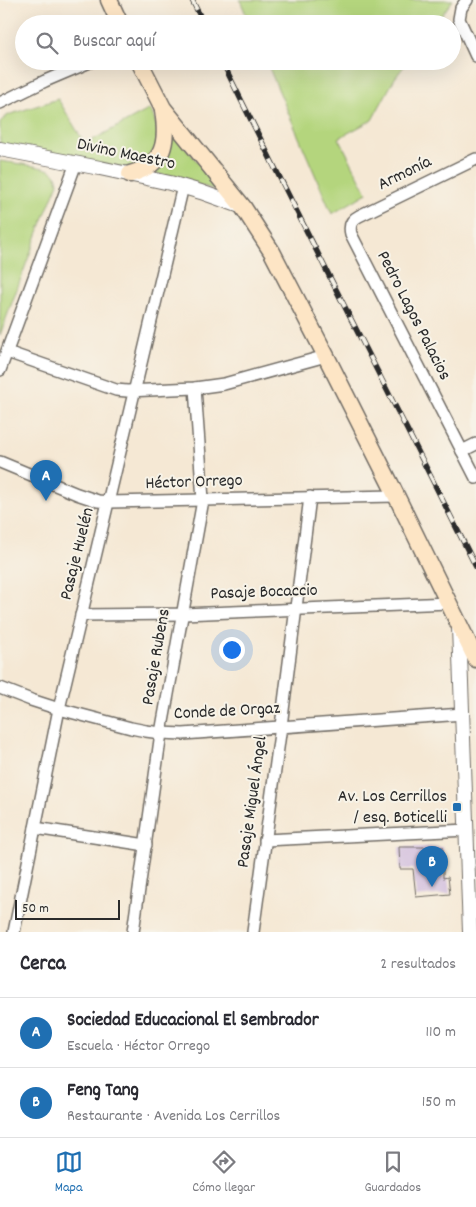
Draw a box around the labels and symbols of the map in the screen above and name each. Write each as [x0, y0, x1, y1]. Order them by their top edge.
street label: Divino Maestro [75, 132, 177, 178]
street label: Armonía [374, 150, 437, 198]
street label: Pedro Lagos Palacios [370, 247, 456, 385]
pin: A [30, 460, 62, 501]
street label: Héctor Orrego [145, 469, 243, 497]
street label: Pasaje Huelén [54, 505, 102, 603]
street label: Pasaje Bocaccio [210, 579, 318, 607]
street label: Pasaje Rubens [136, 607, 178, 707]
your location [219, 637, 245, 663]
street label: Conde de Orgaz [173, 697, 281, 727]
street label: Pasaje Miguel Ángel [231, 734, 275, 870]
place label: Av. Los Cerrillos / esq. Boticelli [338, 785, 447, 831]
marker: Av. Los Cerrillos / esq. Boticelli [451, 801, 463, 813]
pin: B [416, 846, 448, 887]
scale bar [15, 897, 120, 920]

